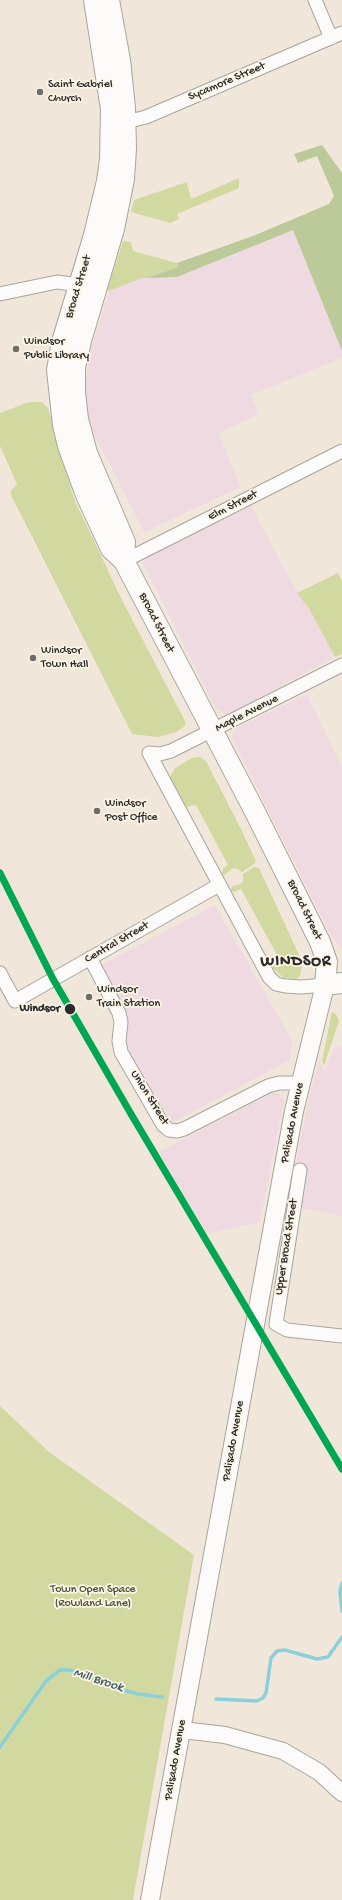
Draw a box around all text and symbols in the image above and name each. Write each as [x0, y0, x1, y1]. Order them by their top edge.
street label: Sycamore Street [186, 59, 268, 105]
place label: Saint Gabriel Church [48, 78, 113, 106]
marker: Saint Gabriel Church [35, 87, 45, 97]
street label: Broad Street [63, 254, 95, 320]
place label: Windsor Public Library [24, 335, 89, 363]
marker: Windsor Public Library [11, 344, 21, 354]
street label: Elm Street [206, 487, 260, 525]
street label: Broad Street [135, 591, 177, 655]
place label: Windsor Town Hall [41, 644, 88, 672]
marker: Windsor Town Hall [28, 653, 38, 663]
street label: Maple Avenue [213, 692, 281, 736]
place label: Windsor Post Office [105, 797, 157, 825]
marker: Windsor Post Office [92, 806, 102, 816]
street label: Broad Street [283, 878, 325, 942]
street label: Central Street [82, 919, 152, 967]
district label: WINDSOR [261, 953, 331, 973]
place label: Windsor Train Station [97, 983, 160, 1011]
marker: Windsor Train Station [84, 992, 94, 1002]
place label: Windsor [20, 1002, 60, 1016]
marker: Windsor [63, 1002, 77, 1016]
street label: Union Street [126, 1068, 172, 1128]
street label: Palisado Avenue [278, 1081, 308, 1165]
street label: Upper Broad Street [272, 1198, 302, 1296]
street label: Palisado Avenue [220, 1399, 248, 1483]
park label: Town Open Space (Rowland Lane) [51, 1583, 135, 1611]
water label: Mill Brook [71, 1666, 125, 1696]
street label: Palisado Avenue [162, 1718, 190, 1802]

